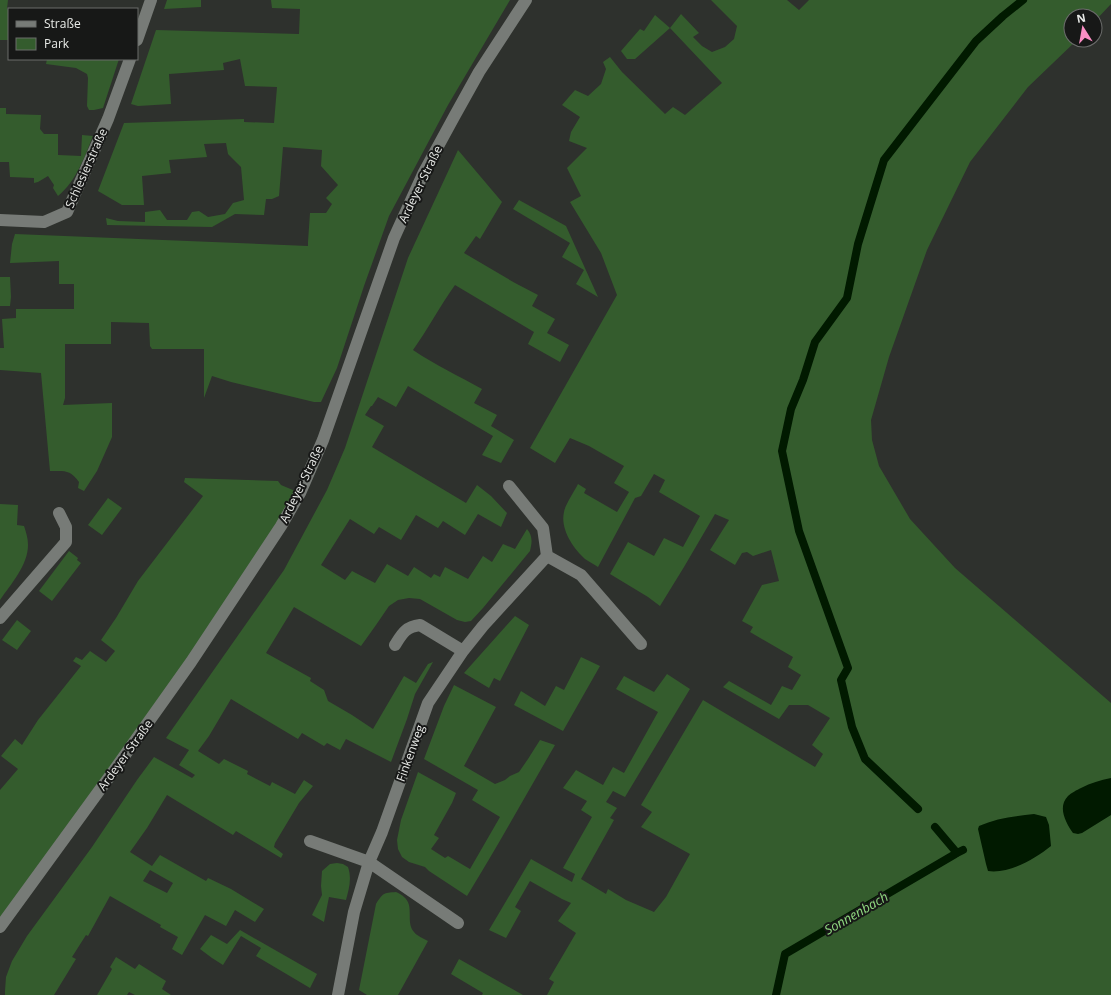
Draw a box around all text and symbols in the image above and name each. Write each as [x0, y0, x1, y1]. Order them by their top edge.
legend [8, 8, 138, 60]
north arrow [1063, 8, 1103, 48]
text: N [1075, 9, 1087, 26]
text: Straße [44, 15, 81, 32]
text: Park [44, 35, 70, 52]
street label: Schlesierstraße [61, 125, 111, 211]
street label: Ardeyer Straße [394, 142, 446, 225]
street label: Ardeyer Straße [275, 442, 327, 525]
street label: Ardeyer Straße [93, 716, 157, 794]
street label: Finkenweg [392, 722, 428, 784]
water label: Sonnenbach [821, 887, 891, 939]

